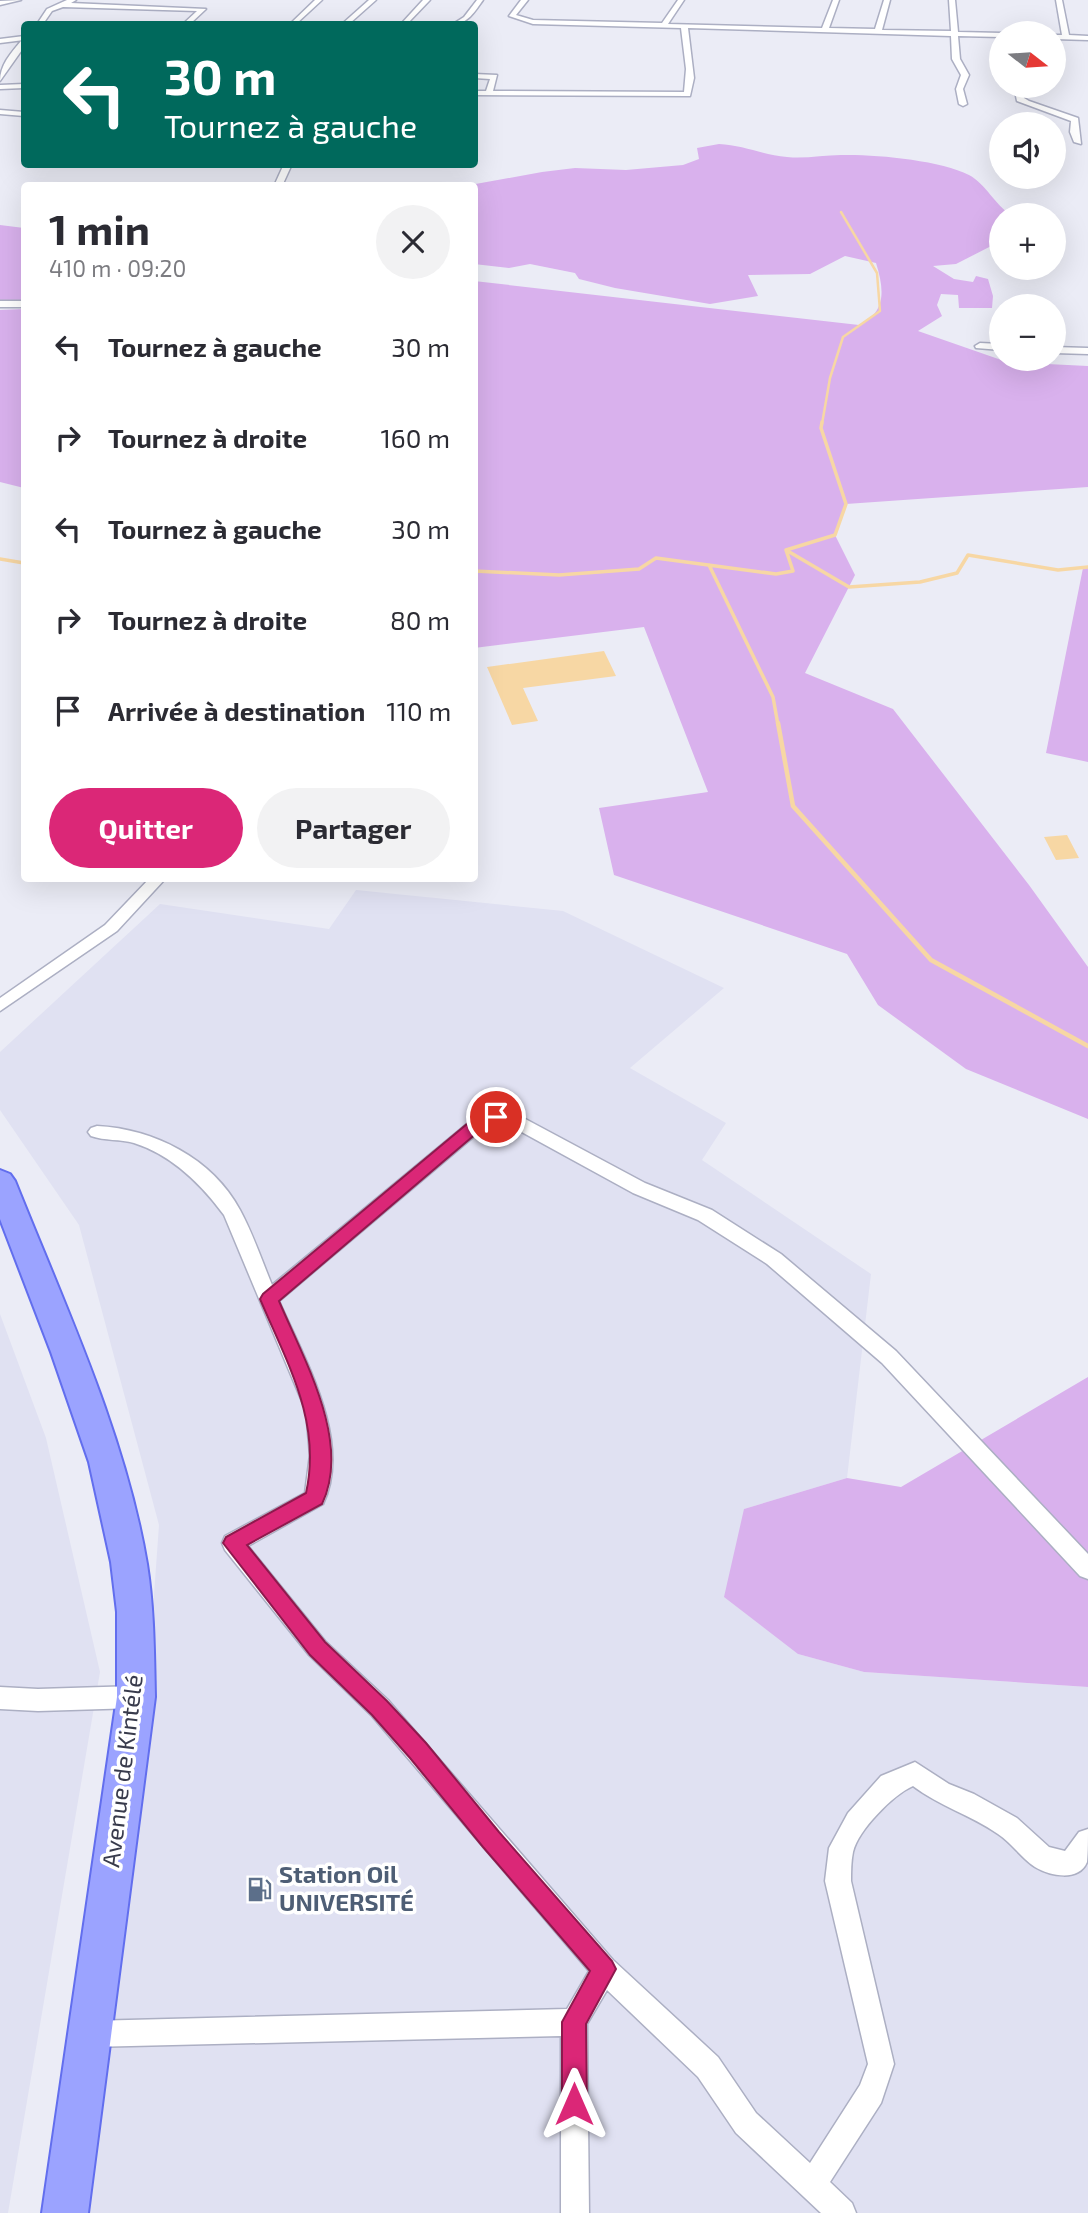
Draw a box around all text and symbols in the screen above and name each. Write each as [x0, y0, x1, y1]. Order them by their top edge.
north arrow [989, 21, 1066, 98]
map controls [989, 21, 1066, 371]
text: 30 m [164, 46, 276, 105]
icon: left [49, 49, 140, 140]
text: Tournez à gauche [164, 106, 417, 144]
button: sound [989, 112, 1066, 189]
text: 1 min [49, 203, 150, 253]
button: + [989, 203, 1066, 280]
button: close [376, 205, 450, 279]
text: 410 m · 09:20 [49, 254, 186, 282]
button: − [989, 294, 1066, 371]
icon: left [49, 328, 87, 366]
text: Tournez à gauche [108, 331, 322, 362]
text: 30 m [391, 331, 450, 362]
icon: right [49, 419, 87, 457]
text: Tournez à droite [108, 422, 307, 453]
text: 160 m [381, 422, 450, 453]
icon: left [49, 510, 87, 548]
text: Tournez à gauche [108, 513, 322, 544]
text: 30 m [391, 513, 450, 544]
icon: right [49, 601, 87, 639]
text: Tournez à droite [108, 604, 307, 635]
text: 80 m [390, 604, 450, 635]
icon: arrive [49, 692, 87, 730]
text: Arrivée à destination [108, 695, 365, 726]
text: 110 m [386, 695, 451, 726]
button: Quitter [49, 788, 243, 868]
button: Partager [257, 788, 450, 868]
pin [466, 1087, 526, 1147]
icon: arrive [477, 1098, 515, 1136]
street label: Avenue de Kintélé [95, 1673, 148, 1869]
place label: Station Oil UNIVERSITÉ [279, 1859, 414, 1916]
fuel station icon: Station Oil UNIVERSITÉ [245, 1875, 273, 1903]
position arrow [537, 2067, 611, 2141]

